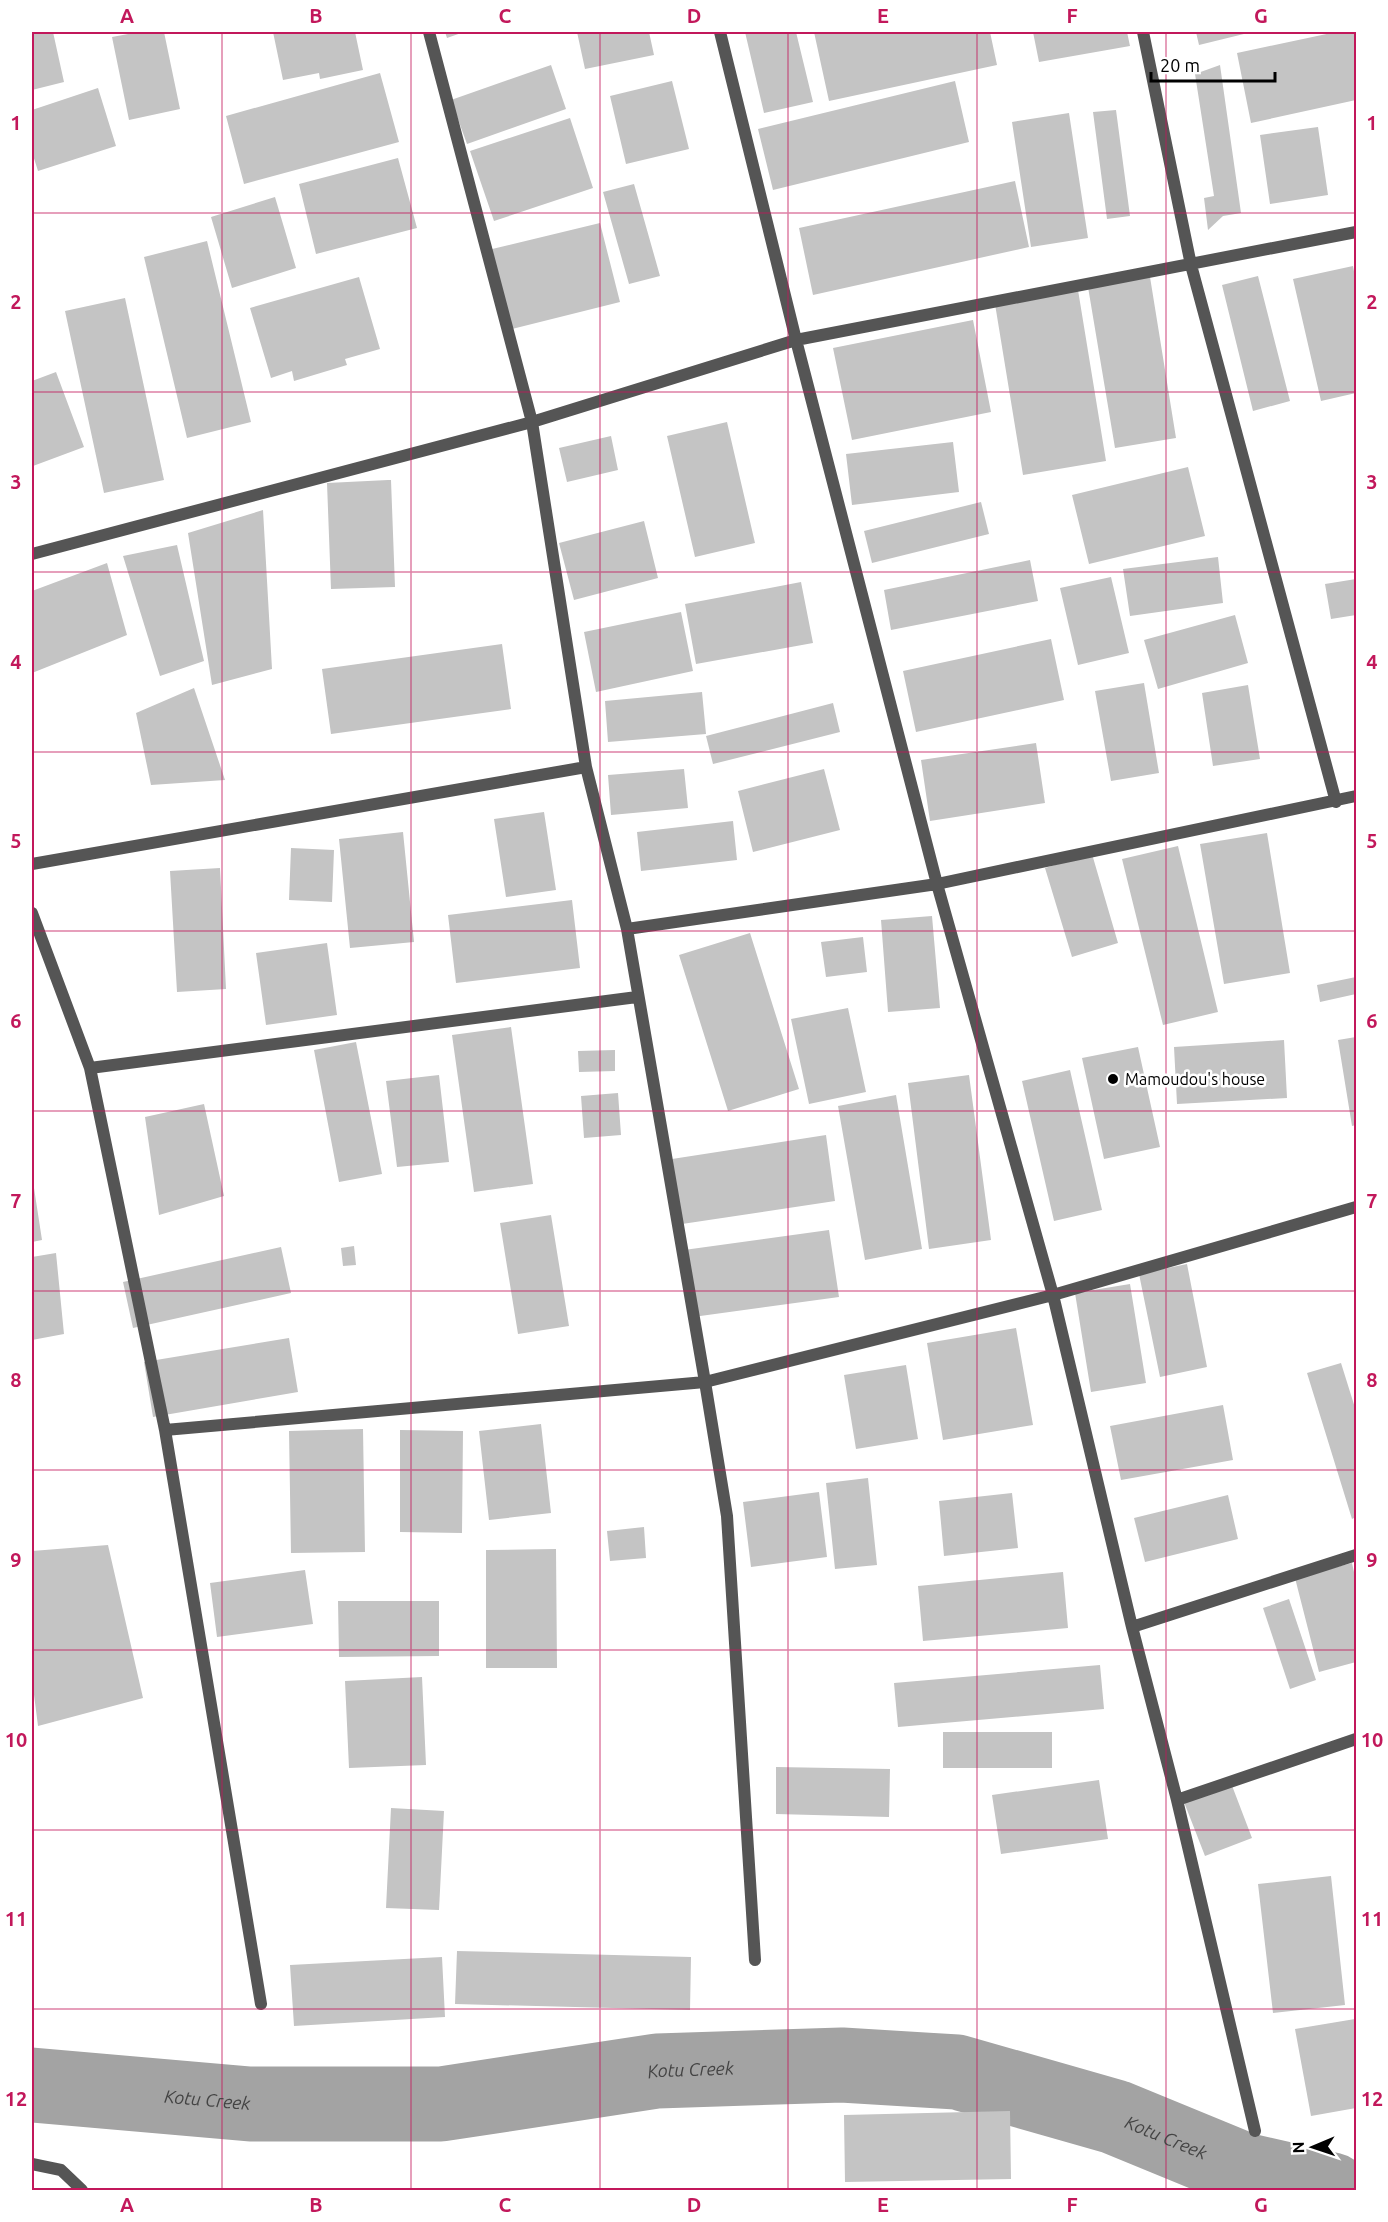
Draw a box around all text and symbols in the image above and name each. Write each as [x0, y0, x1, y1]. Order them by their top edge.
text: A [120, 4, 134, 27]
text: B [309, 4, 323, 27]
text: C [499, 4, 512, 27]
text: D [687, 4, 701, 27]
text: E [877, 4, 889, 27]
text: F [1066, 4, 1078, 27]
text: G [1254, 4, 1268, 27]
scale bar [1151, 45, 1276, 83]
text: 20 m [1160, 55, 1200, 75]
text: 1 [10, 111, 22, 134]
text: 1 [1366, 111, 1378, 134]
text: 2 [10, 290, 22, 313]
text: 2 [1366, 290, 1378, 313]
text: 3 [10, 470, 22, 493]
text: 3 [1366, 470, 1378, 493]
text: 4 [10, 650, 22, 673]
text: 4 [1366, 650, 1378, 673]
text: 5 [10, 829, 22, 852]
text: 5 [1366, 829, 1378, 852]
text: 6 [10, 1009, 22, 1032]
text: 6 [1366, 1009, 1378, 1032]
place label: Mamoudou's house [1125, 1070, 1265, 1088]
marker: Mamoudou's house [1106, 1072, 1120, 1086]
text: 7 [10, 1189, 22, 1212]
text: 7 [1366, 1189, 1378, 1212]
text: 8 [10, 1368, 22, 1391]
text: 8 [1366, 1368, 1378, 1391]
text: 9 [10, 1548, 22, 1571]
text: 9 [1366, 1548, 1378, 1571]
text: 10 [5, 1728, 27, 1751]
text: 10 [1361, 1728, 1383, 1751]
text: 11 [5, 1907, 27, 1930]
text: 11 [1361, 1907, 1383, 1930]
water label: Kotu Creek [646, 2057, 735, 2081]
water label: Kotu Creek [163, 2086, 252, 2113]
text: 12 [5, 2087, 27, 2110]
text: 12 [1361, 2087, 1383, 2110]
water label: Kotu Creek [1122, 2111, 1211, 2163]
north arrow [1283, 2117, 1343, 2177]
text: N [1289, 2141, 1307, 2154]
text: A [120, 2193, 134, 2216]
text: B [309, 2193, 323, 2216]
text: C [499, 2193, 512, 2216]
text: D [687, 2193, 701, 2216]
text: E [877, 2193, 889, 2216]
text: F [1066, 2193, 1078, 2216]
text: G [1254, 2193, 1268, 2216]

